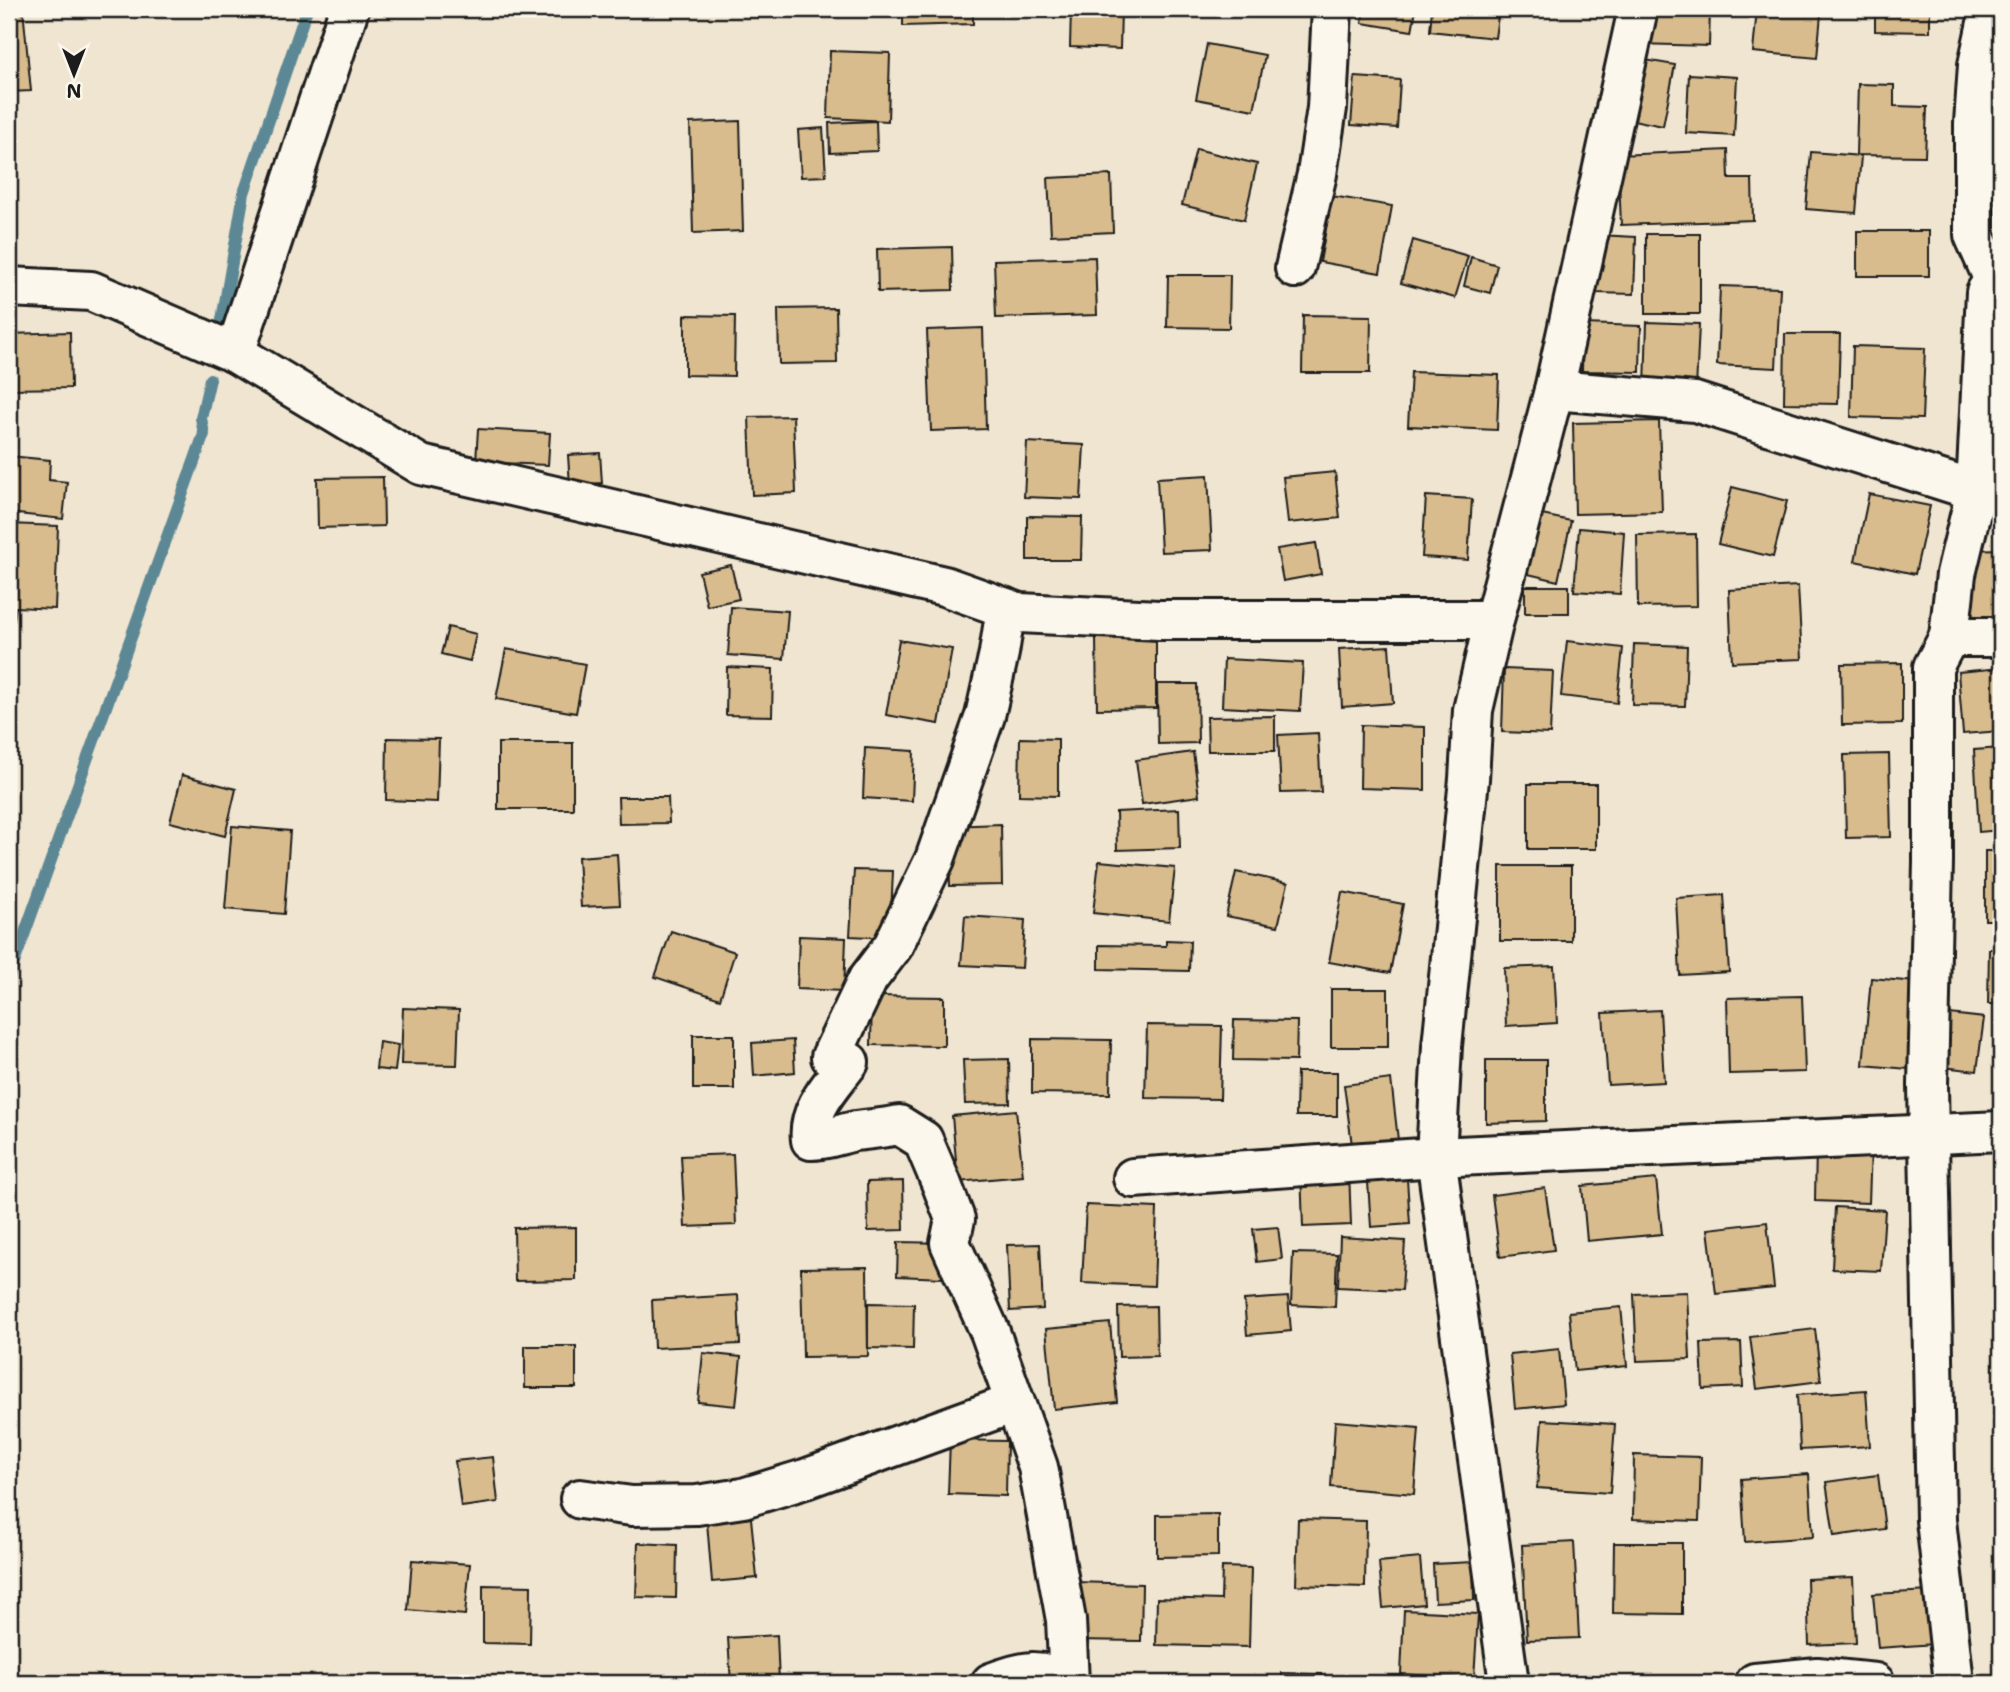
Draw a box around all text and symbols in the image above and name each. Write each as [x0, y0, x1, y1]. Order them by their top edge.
north arrow [38, 38, 108, 108]
text: N [66, 78, 82, 103]

